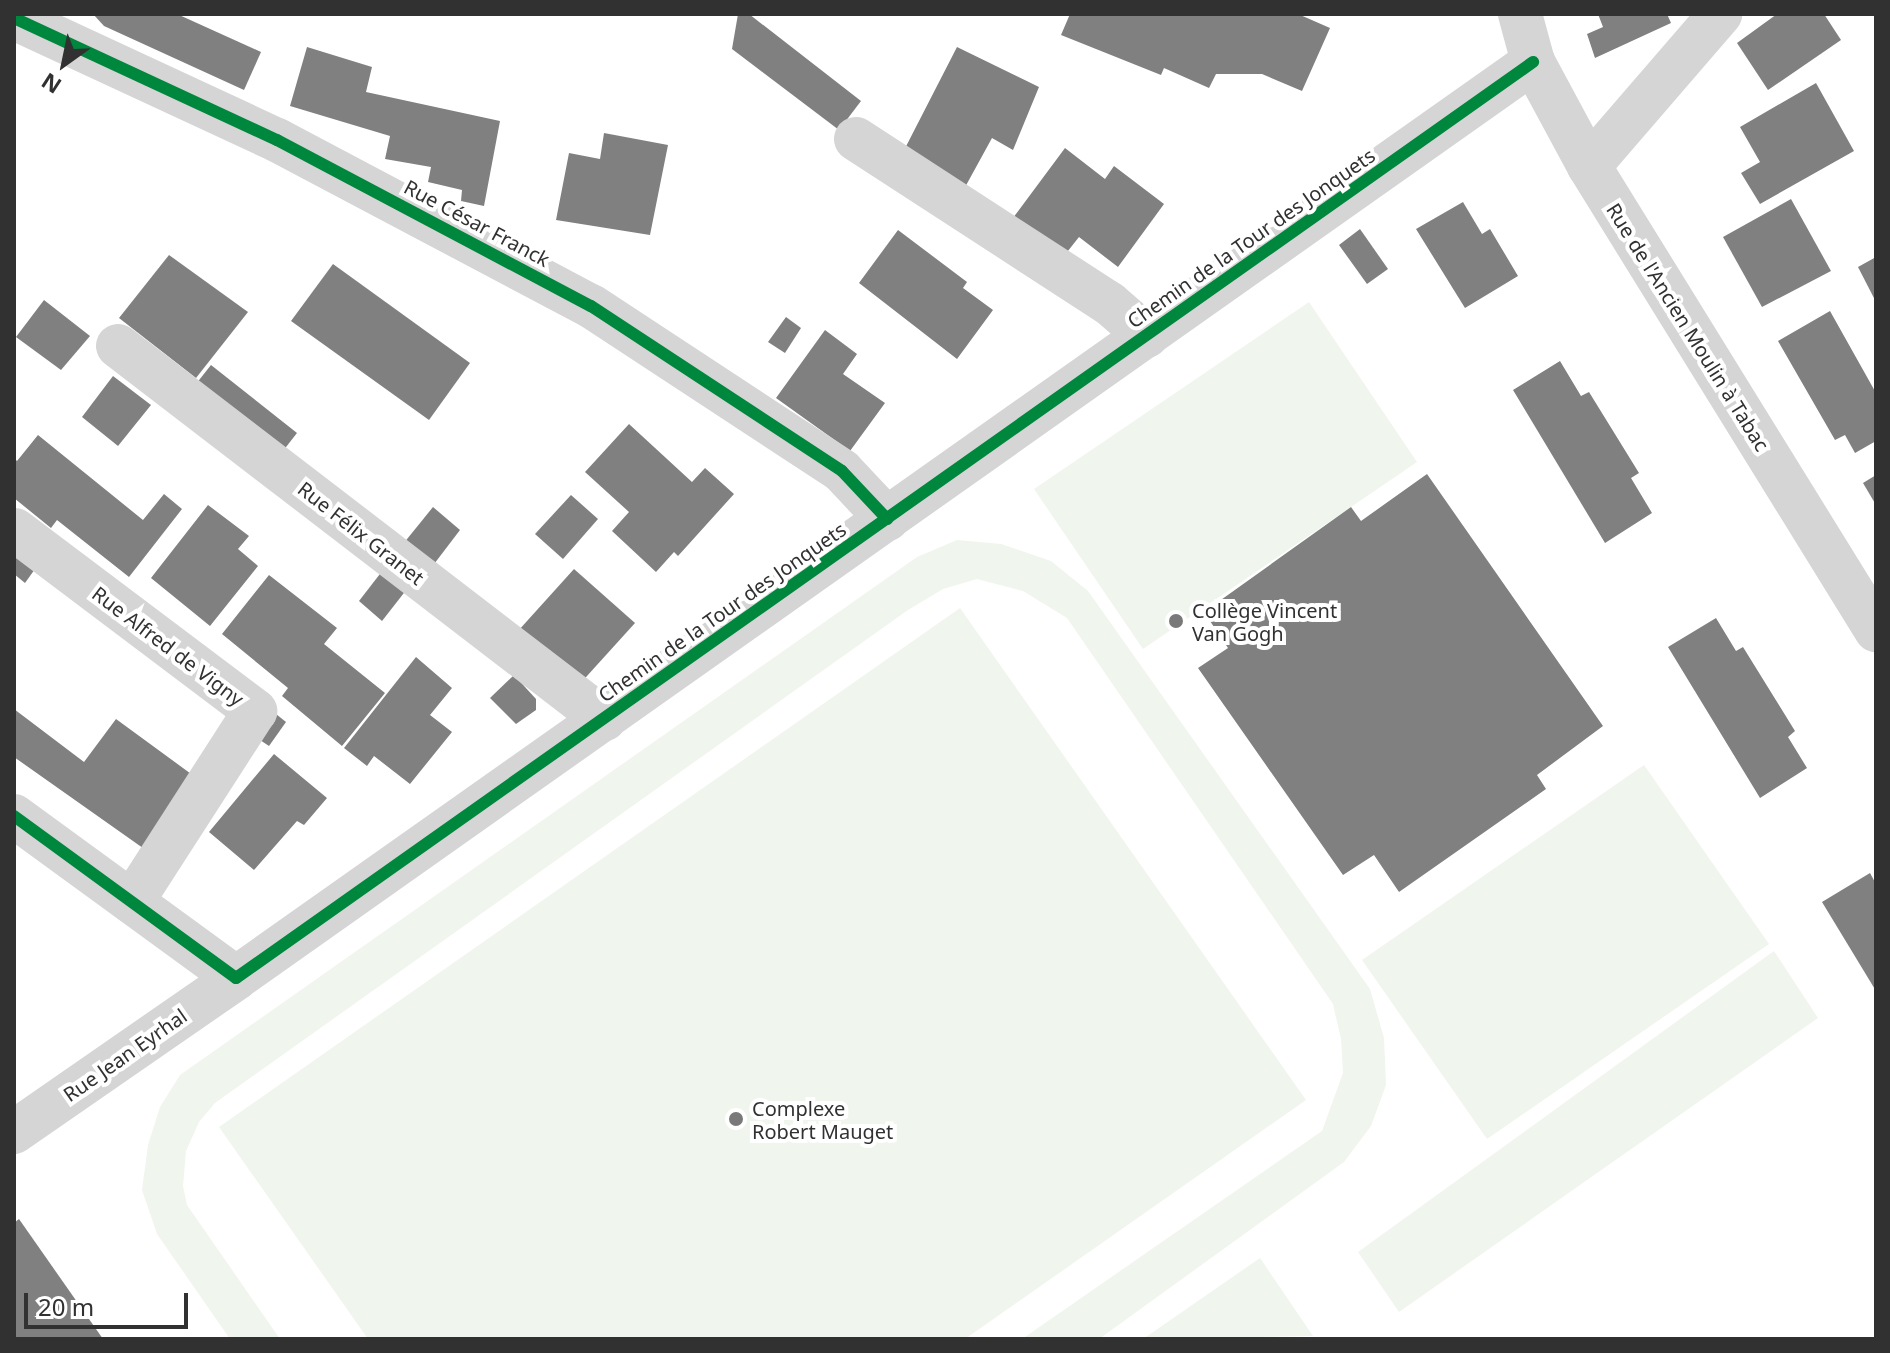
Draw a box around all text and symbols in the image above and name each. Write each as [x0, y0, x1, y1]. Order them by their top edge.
north arrow [24, 24, 104, 104]
text: N [35, 67, 67, 102]
street label: Chemin de la Tour des Jonquets [1123, 143, 1379, 333]
street label: Rue César Franck [400, 174, 554, 272]
street label: Rue de l'Ancien Moulin à Tabac [1602, 199, 1774, 455]
street label: Rue Félix Granet [293, 476, 429, 590]
street label: Chemin de la Tour des Jonquets [594, 517, 850, 707]
street label: Rue Alfred de Vigny [87, 581, 249, 711]
place label: Collège Vincent Van Gogh [1192, 598, 1337, 645]
marker: Collège Vincent Van Gogh [1167, 612, 1185, 630]
street label: Rue Jean Eyrhal [59, 1004, 191, 1106]
place label: Complexe Robert Mauget [752, 1096, 893, 1143]
marker: Complexe Robert Mauget [727, 1110, 745, 1128]
scale bar [28, 1277, 192, 1327]
text: 20 m [38, 1290, 94, 1323]

